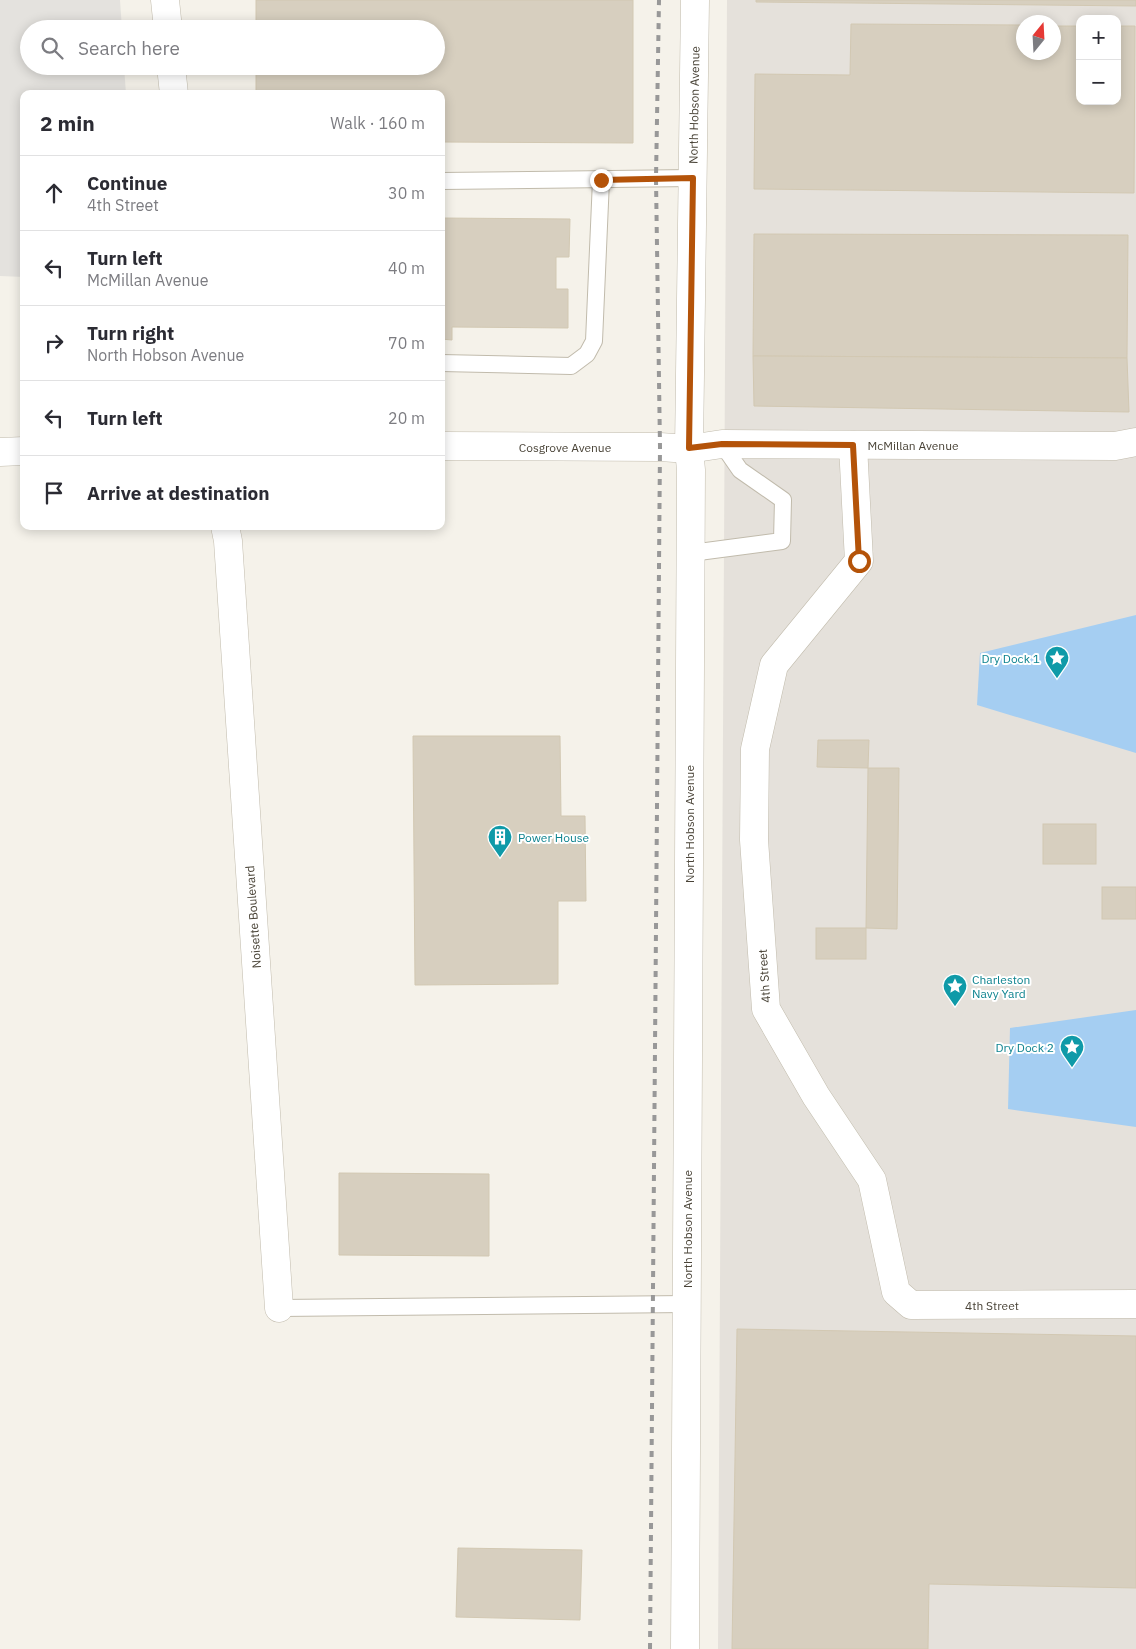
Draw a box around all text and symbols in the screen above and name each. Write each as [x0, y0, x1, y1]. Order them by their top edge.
north arrow [1016, 15, 1061, 60]
map controls [1076, 15, 1121, 105]
button: + [1076, 15, 1121, 60]
search box [20, 20, 445, 75]
icon: search [38, 34, 66, 62]
text: Search here [78, 36, 180, 60]
street label: North Hobson Avenue [685, 45, 703, 164]
button: − [1076, 60, 1121, 105]
text: 2 min [40, 109, 95, 137]
text: Walk · 160 m [330, 113, 425, 133]
route end [590, 169, 613, 192]
text: Continue [87, 171, 167, 195]
icon: ahead [40, 179, 68, 207]
text: 30 m [388, 183, 425, 203]
text: 4th Street [87, 195, 159, 215]
text: Turn left [87, 246, 163, 270]
icon: left [40, 254, 68, 282]
text: 40 m [388, 258, 425, 278]
text: McMillan Avenue [87, 270, 209, 290]
text: Turn right [87, 321, 174, 345]
icon: right [40, 329, 68, 357]
text: 70 m [388, 333, 425, 353]
text: North Hobson Avenue [87, 345, 244, 365]
icon: left [40, 404, 68, 432]
text: Turn left [87, 406, 163, 430]
text: 20 m [388, 408, 425, 428]
street label: McMillan Avenue [867, 438, 959, 453]
street label: Cosgrove Avenue [519, 440, 612, 455]
icon: arrive [40, 479, 68, 507]
text: Arrive at destination [87, 481, 270, 505]
route start [848, 550, 871, 573]
place icon: Dry Dock 1 [1044, 645, 1070, 679]
place label: Dry Dock 1 [981, 651, 1040, 666]
street label: North Hobson Avenue [682, 765, 697, 883]
building icon: Power House [487, 824, 513, 858]
place label: Power House [518, 830, 590, 845]
street label: Noisette Boulevard [242, 865, 264, 969]
street label: 4th Street [755, 949, 773, 1003]
place label: Charleston Navy Yard [972, 972, 1030, 1001]
place icon: Charleston Navy Yard [942, 973, 968, 1007]
place icon: Dry Dock 2 [1059, 1034, 1085, 1068]
place label: Dry Dock 2 [995, 1040, 1054, 1055]
street label: North Hobson Avenue [680, 1170, 695, 1288]
street label: 4th Street [965, 1298, 1019, 1313]

